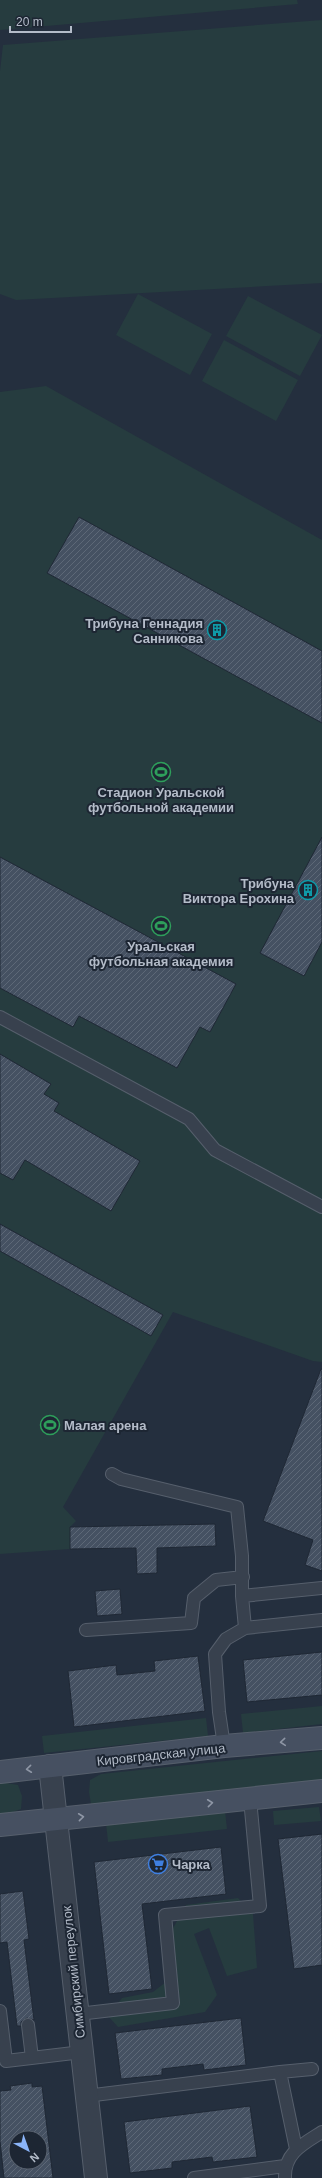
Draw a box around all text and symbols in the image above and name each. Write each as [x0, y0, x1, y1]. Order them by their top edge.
scale bar [10, 8, 71, 34]
text: 20 m [16, 15, 43, 29]
place label: Трибуна Геннадия Санникова [85, 616, 204, 646]
building icon: Трибуна Геннадия Санникова [206, 619, 228, 641]
sports icon: Стадион Уральской футбольной академии [150, 761, 172, 783]
place label: Стадион Уральской футбольной академии [88, 785, 234, 815]
place label: Трибуна Виктора Ерохина [183, 876, 295, 906]
building icon: Трибуна Виктора Ерохина [297, 879, 319, 901]
sports icon: Уральская футбольная академия [150, 915, 172, 937]
place label: Уральская футбольная академия [89, 939, 233, 969]
sports icon: Малая арена [39, 1414, 61, 1436]
place label: Малая арена [64, 1418, 147, 1433]
one-way arrow [280, 1737, 286, 1746]
street label: Кировградская улица [96, 1740, 227, 1769]
one-way arrow [26, 1764, 32, 1773]
one-way arrow [207, 1799, 213, 1808]
one-way arrow [78, 1812, 84, 1821]
supermarket icon: Чарка [147, 1853, 169, 1875]
place label: Чарка [172, 1857, 211, 1872]
street label: Симбирский переулок [59, 1905, 88, 2039]
north arrow [8, 2130, 48, 2170]
text: N [28, 2150, 41, 2165]

